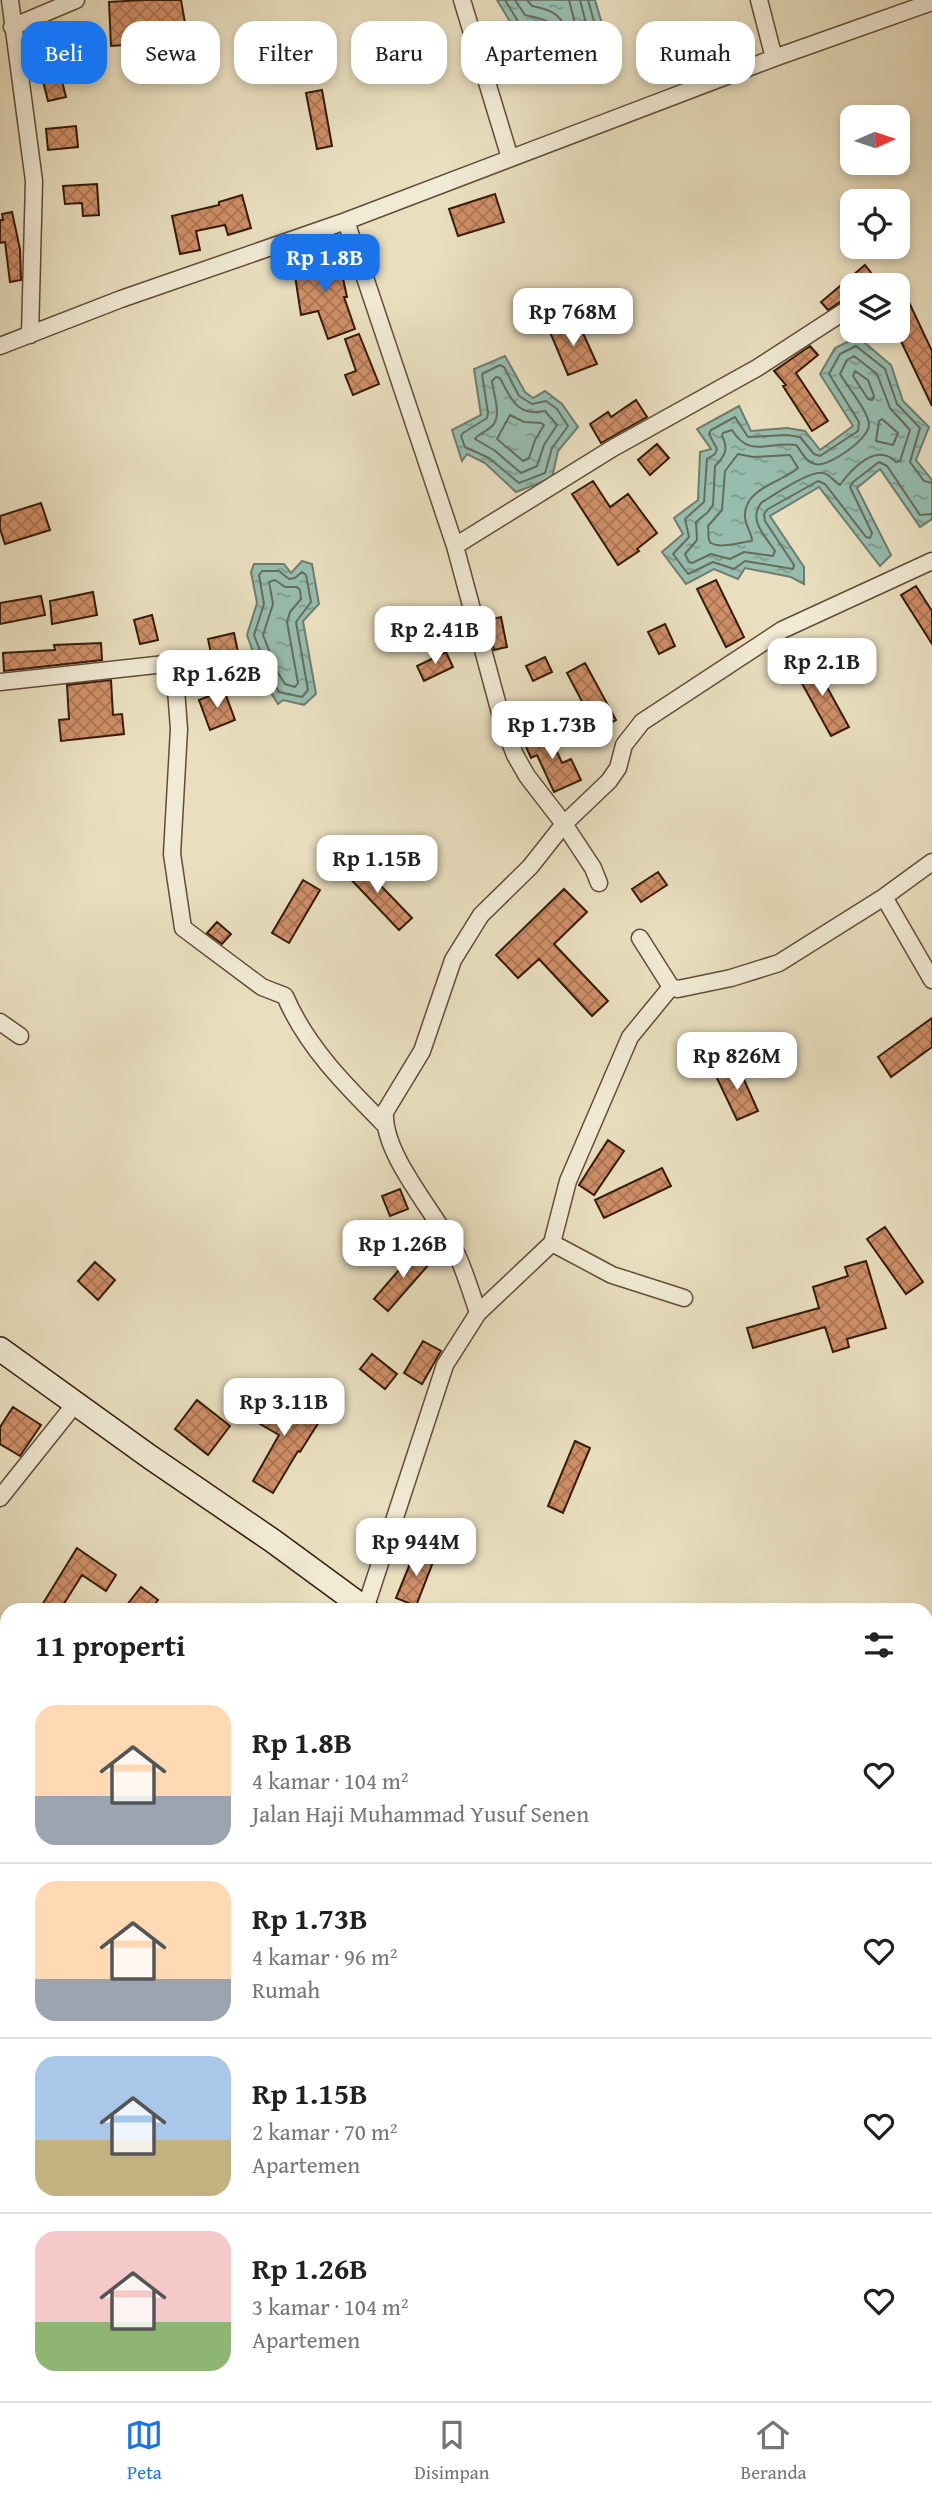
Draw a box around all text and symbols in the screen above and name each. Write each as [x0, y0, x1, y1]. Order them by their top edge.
chip: Beli [21, 21, 107, 84]
chip: Sewa [121, 21, 220, 84]
chip: Filter [234, 21, 337, 84]
chip: Baru [351, 21, 447, 84]
chip: Apartemen [461, 21, 622, 84]
chip: Rumah [636, 21, 755, 84]
north arrow [840, 105, 910, 175]
map controls [840, 105, 910, 343]
button: locate [840, 189, 910, 259]
pin: Rp 1.8B [260, 234, 390, 294]
text: Rp 1.8B [287, 240, 363, 273]
button: layers [840, 273, 910, 343]
pin: Rp 768M [508, 288, 638, 348]
text: Rp 768M [529, 294, 617, 327]
pin: Rp 2.41B [363, 606, 507, 666]
text: Rp 2.41B [391, 612, 479, 645]
pin: Rp 2.1B [757, 638, 887, 698]
text: Rp 2.1B [784, 644, 860, 677]
pin: Rp 1.62B [145, 650, 289, 710]
text: Rp 1.62B [173, 656, 261, 689]
pin: Rp 1.73B [480, 702, 624, 761]
text: Rp 1.73B [508, 707, 596, 740]
pin: Rp 1.15B [305, 836, 449, 895]
text: Rp 1.15B [333, 841, 421, 874]
pin: Rp 826M [672, 1032, 802, 1092]
text: Rp 826M [693, 1038, 781, 1071]
pin: Rp 1.26B [331, 1220, 475, 1280]
text: Rp 1.26B [359, 1226, 447, 1259]
pin: Rp 3.11B [212, 1378, 356, 1438]
text: Rp 3.11B [240, 1384, 328, 1417]
pin: Rp 944M [351, 1518, 481, 1578]
text: Rp 944M [372, 1524, 460, 1557]
text: 11 properti [35, 1623, 185, 1667]
icon: filters [860, 1626, 898, 1664]
text: Rp 1.8B [252, 1720, 352, 1764]
icon: home [91, 1733, 175, 1817]
icon: heart [860, 1756, 898, 1794]
text: 4 kamar · 104 m² [252, 1764, 409, 1797]
text: Jalan Haji Muhammad Yusuf Senen [252, 1797, 589, 1830]
text: Rp 1.73B [252, 1896, 368, 1940]
icon: home [91, 1909, 175, 1993]
icon: heart [860, 1932, 898, 1970]
text: 4 kamar · 96 m² [252, 1940, 398, 1973]
text: Rumah [252, 1973, 320, 2006]
text: Rp 1.15B [252, 2071, 368, 2115]
icon: home [91, 2084, 175, 2168]
icon: heart [860, 2107, 898, 2145]
text: 2 kamar · 70 m² [252, 2115, 398, 2148]
text: Apartemen [252, 2148, 360, 2181]
text: Rp 1.26B [252, 2246, 368, 2290]
icon: home [91, 2259, 175, 2343]
icon: heart [860, 2282, 898, 2320]
text: 3 kamar · 104 m² [252, 2290, 409, 2323]
text: Apartemen [252, 2323, 360, 2356]
tab: Peta [125, 2416, 163, 2486]
tab: Disimpan [414, 2416, 490, 2486]
tab: Beranda [740, 2416, 807, 2486]

